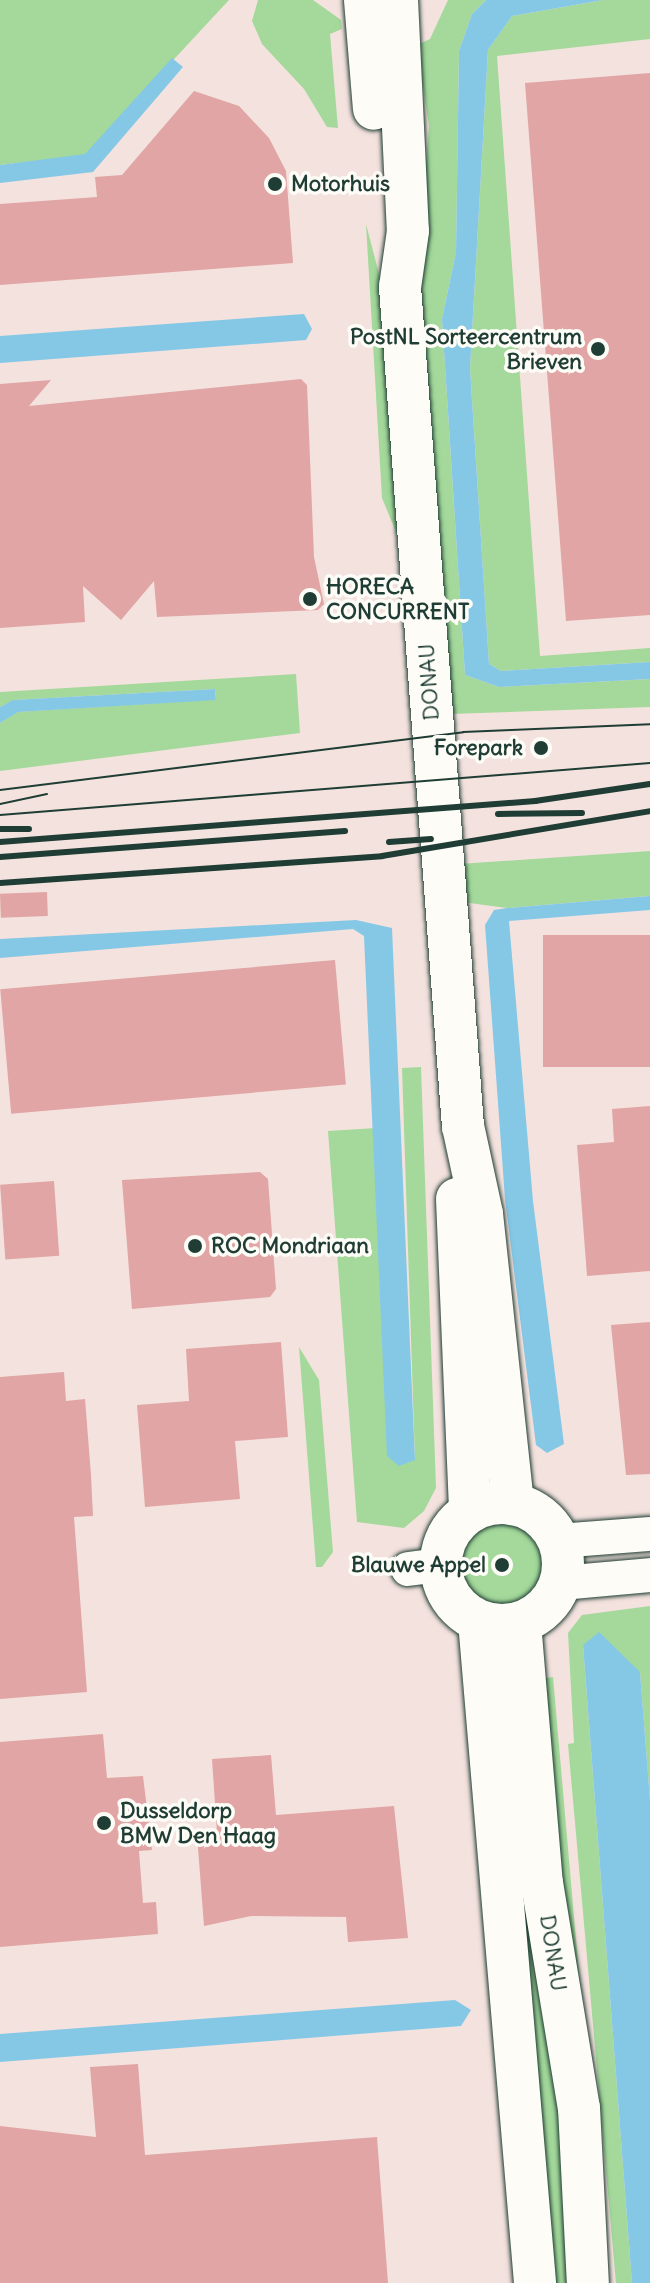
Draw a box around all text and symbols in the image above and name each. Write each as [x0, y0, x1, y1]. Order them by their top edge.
place label: Motorhuis [291, 171, 390, 197]
marker: Motorhuis [266, 175, 284, 193]
place label: PostNL Sorteercentrum Brieven [350, 323, 582, 374]
marker: PostNL Sorteercentrum Brieven [589, 340, 607, 358]
place label: HORECA CONCURRENT [326, 573, 469, 624]
marker: HORECA CONCURRENT [301, 590, 319, 608]
street label: DONAU [413, 643, 445, 721]
place label: Forepark [434, 735, 523, 761]
marker: Forepark [530, 737, 552, 759]
place label: ROC Mondriaan [211, 1233, 369, 1259]
marker: ROC Mondriaan [186, 1237, 204, 1255]
place label: Blauwe Appel [351, 1552, 486, 1578]
marker: Blauwe Appel [493, 1556, 511, 1574]
place label: Dusseldorp BMW Den Haag [120, 1797, 276, 1848]
marker: Dusseldorp BMW Den Haag [95, 1814, 113, 1832]
street label: DONAU [534, 1913, 572, 1993]

